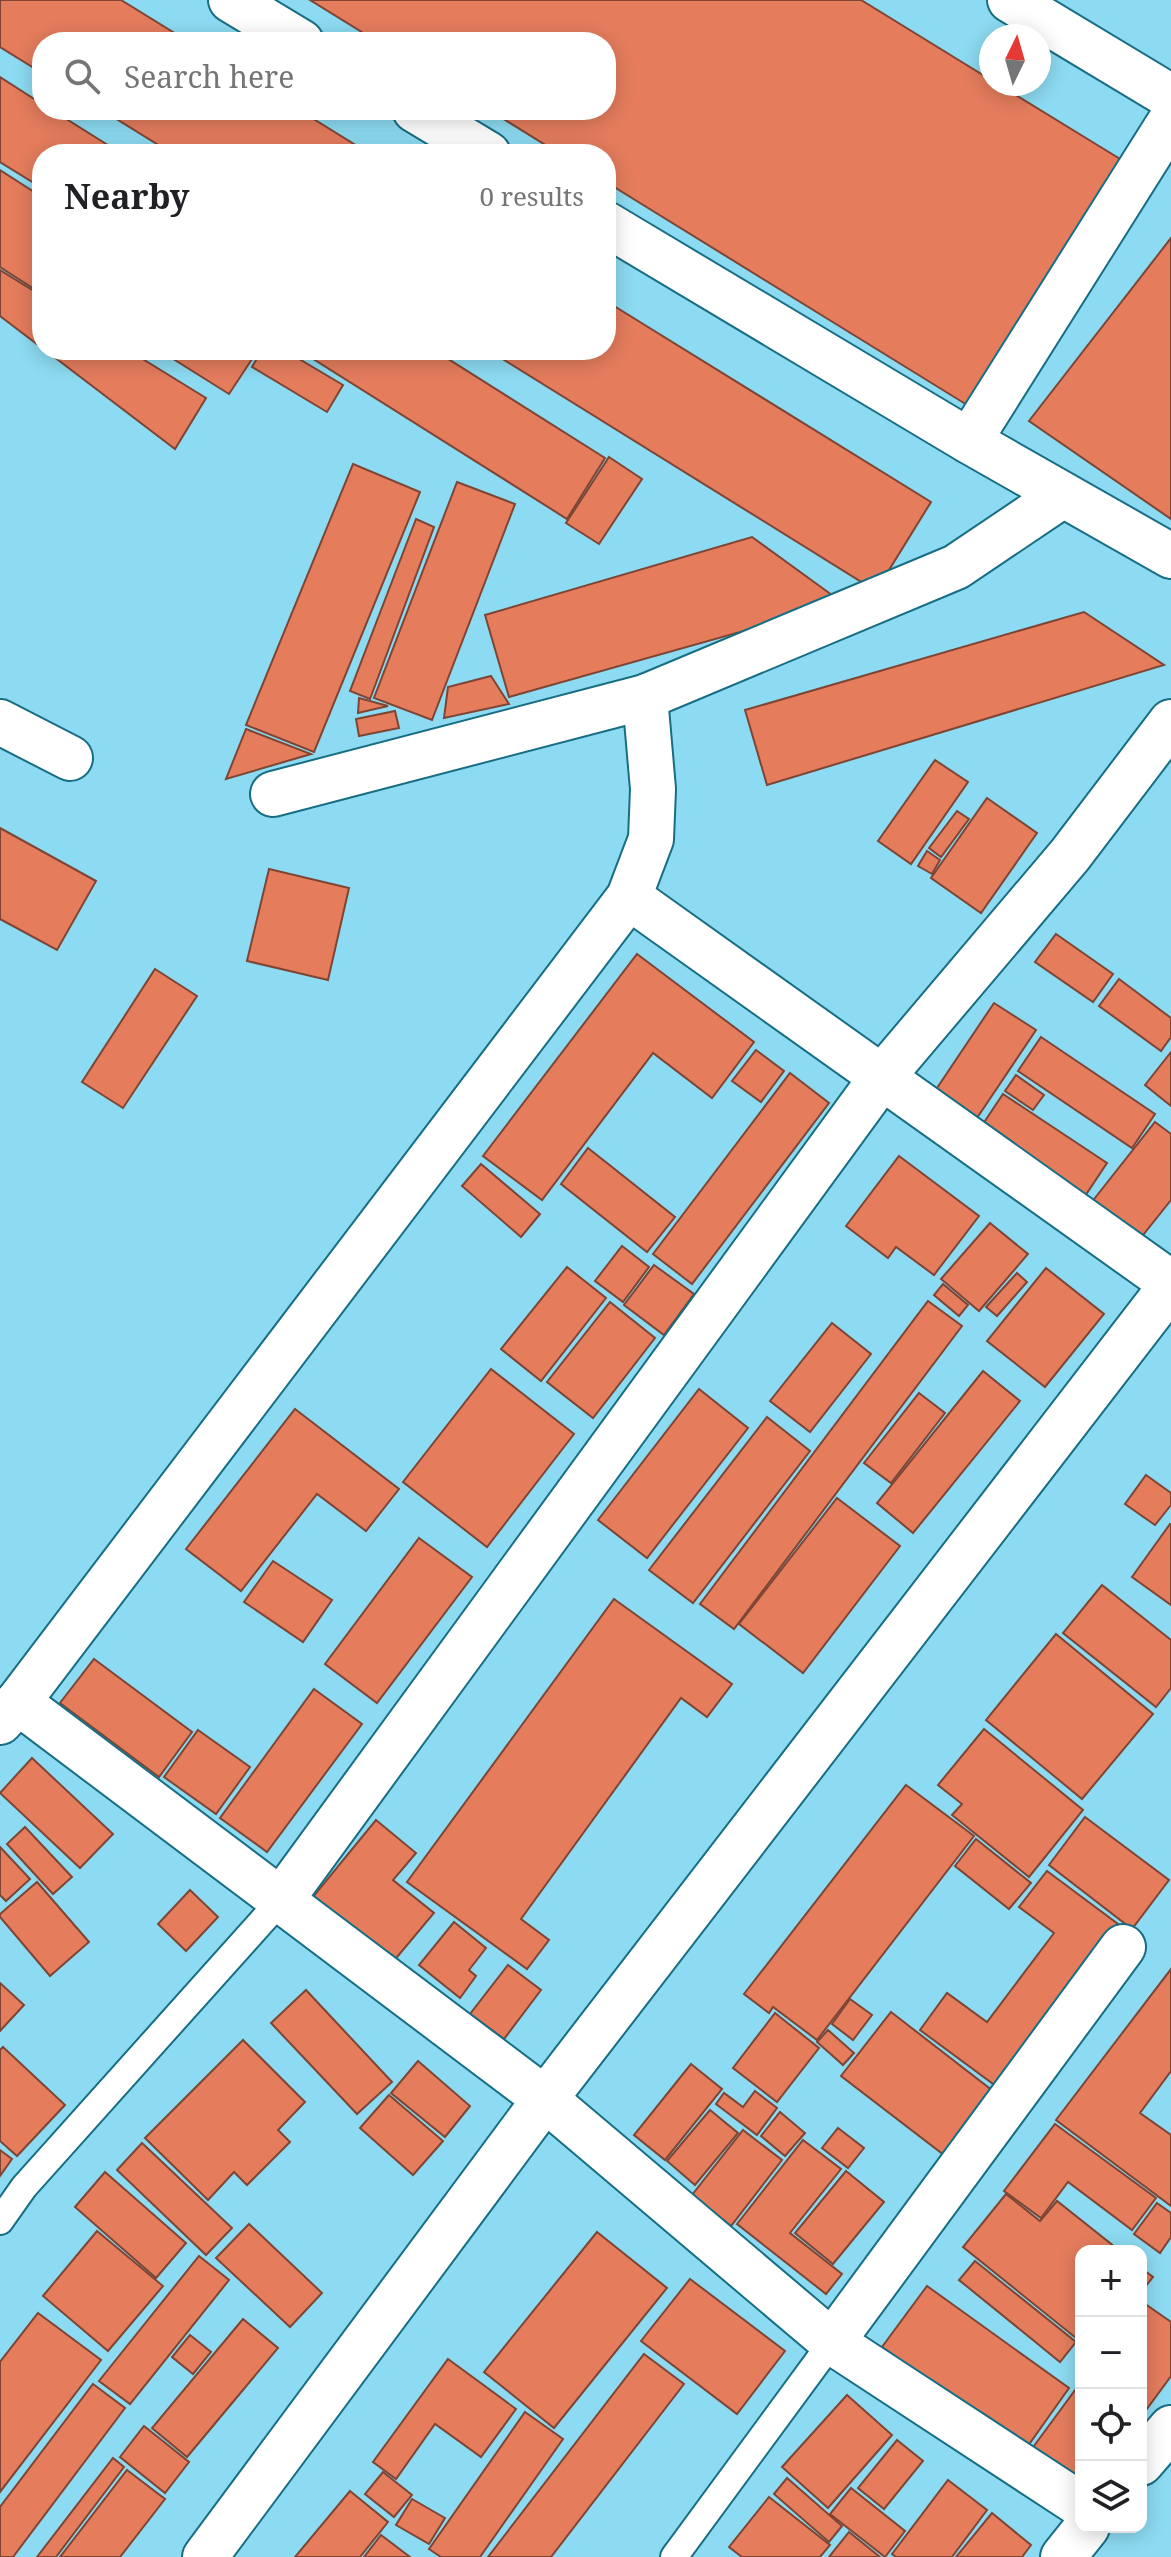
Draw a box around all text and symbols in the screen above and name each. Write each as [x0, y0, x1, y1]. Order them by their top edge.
north arrow [979, 24, 1051, 96]
search box [32, 32, 616, 120]
icon: search [60, 54, 104, 98]
text: Search here [124, 56, 294, 97]
text: Nearby [64, 173, 190, 219]
text: 0 results [479, 178, 584, 214]
map controls [1075, 2245, 1147, 2533]
button: + [1075, 2245, 1147, 2317]
button: − [1075, 2317, 1147, 2389]
button: locate [1075, 2389, 1147, 2461]
button: layers [1075, 2461, 1147, 2533]

